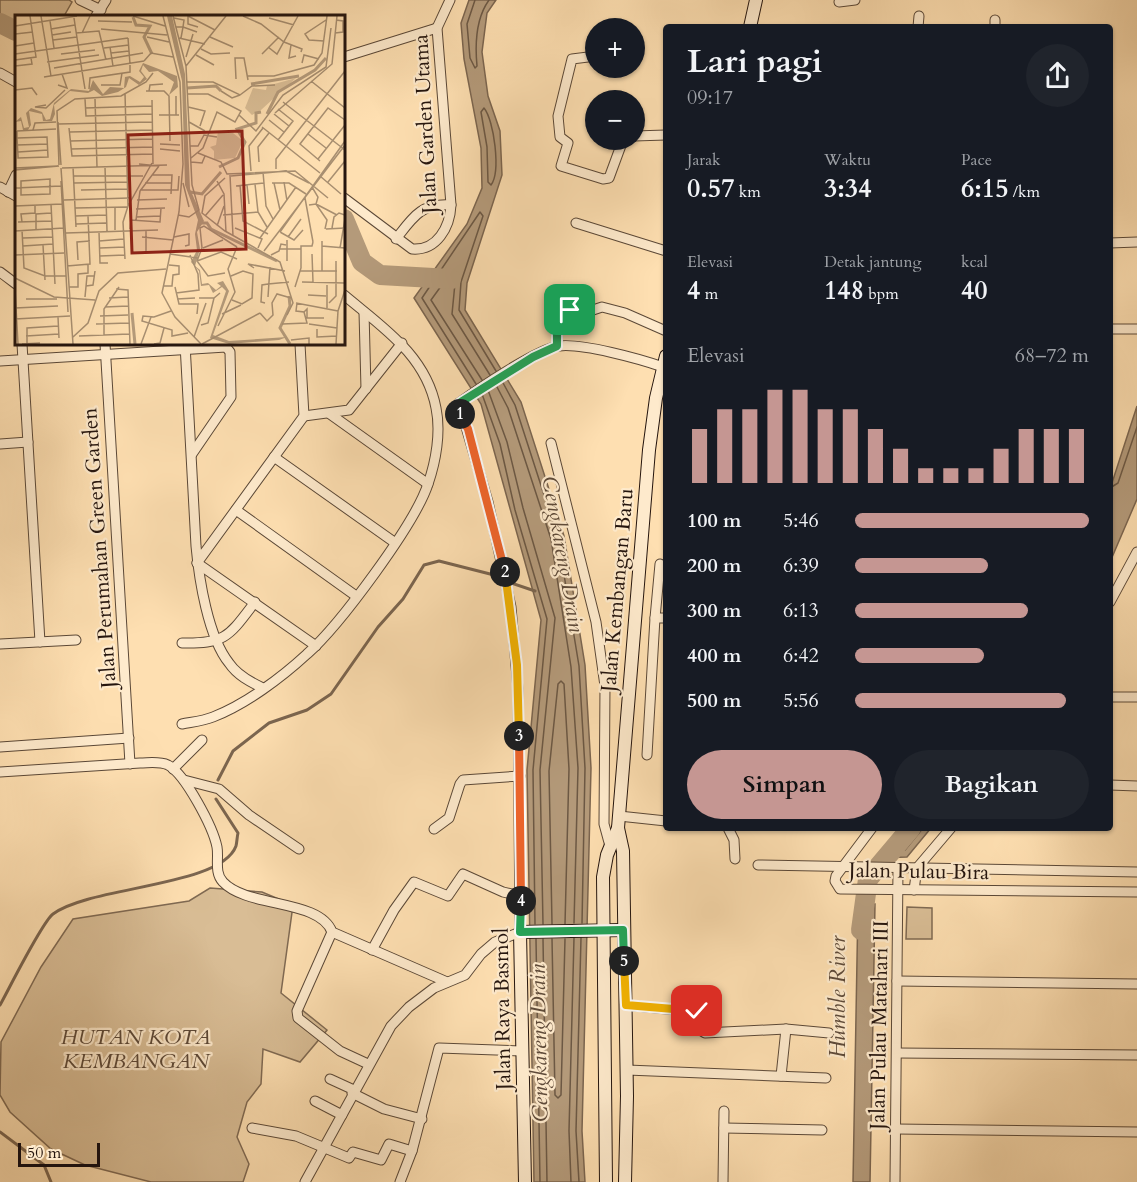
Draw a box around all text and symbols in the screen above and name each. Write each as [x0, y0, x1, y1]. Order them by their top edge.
inset map [15, 15, 345, 345]
map controls [585, 18, 645, 150]
button: + [585, 18, 645, 78]
street label: Jalan Garden Utama [406, 34, 445, 217]
text: Lari pagi [687, 39, 822, 84]
button: share [1026, 44, 1089, 107]
text: 09:17 [687, 84, 733, 111]
button: − [585, 90, 645, 150]
text: Jarak [687, 149, 721, 171]
text: Waktu [824, 149, 871, 171]
text: Pace [961, 149, 992, 171]
text: 0.57 [687, 171, 735, 206]
text: 3:34 [824, 171, 872, 206]
text: 6:15 [961, 171, 1009, 206]
text: km [735, 181, 761, 203]
text: /km [1009, 181, 1040, 203]
text: Elevasi [687, 251, 733, 273]
text: Detak jantung [824, 251, 922, 273]
text: kcal [961, 251, 988, 273]
text: 4 [687, 273, 700, 308]
text: 148 [824, 273, 864, 308]
text: 40 [961, 273, 988, 308]
text: m [700, 283, 718, 305]
text: bpm [864, 283, 899, 305]
pin [544, 284, 595, 335]
icon: arrive [553, 293, 586, 326]
text: Elevasi [687, 342, 745, 369]
text: 68–72 m [1015, 342, 1089, 369]
pin: 1 [445, 399, 475, 429]
text: 1 [456, 403, 464, 425]
street label: Jalan Perumahan Green Garden [75, 407, 124, 692]
water label: Cengkareng Drain [534, 474, 592, 635]
street label: Jalan Kembangan Baru [594, 487, 641, 696]
text: 100 m [687, 507, 742, 534]
text: 5:46 [783, 507, 819, 534]
text: 200 m [687, 552, 742, 579]
text: 6:39 [783, 552, 819, 579]
pin: 2 [490, 557, 520, 587]
text: 2 [501, 561, 509, 583]
text: 300 m [687, 597, 742, 624]
text: 6:13 [783, 597, 819, 624]
text: 400 m [687, 642, 742, 669]
text: 6:42 [783, 642, 819, 669]
text: 500 m [687, 687, 742, 714]
text: 5:56 [783, 687, 819, 714]
pin: 3 [504, 721, 534, 751]
text: 3 [515, 725, 523, 747]
button: Simpan [687, 750, 882, 819]
button: Bagikan [894, 750, 1089, 819]
street label: Jalan Pulau Bira [845, 856, 990, 887]
pin: 4 [506, 886, 536, 916]
text: 4 [517, 890, 525, 912]
street label: Jalan Pulau Matahari III [863, 920, 896, 1133]
street label: Jalan Raya Basmol [487, 928, 518, 1093]
water label: Humble River [823, 935, 853, 1058]
pin: 5 [609, 946, 639, 976]
text: 5 [620, 950, 628, 972]
water label: Cengkareng Drain [523, 963, 555, 1122]
pin [671, 985, 722, 1036]
icon: check [680, 994, 713, 1027]
park label: HUTAN KOTA KEMBANGAN [61, 1023, 212, 1076]
scale bar [18, 1140, 100, 1168]
text: 50 m [27, 1142, 61, 1164]

